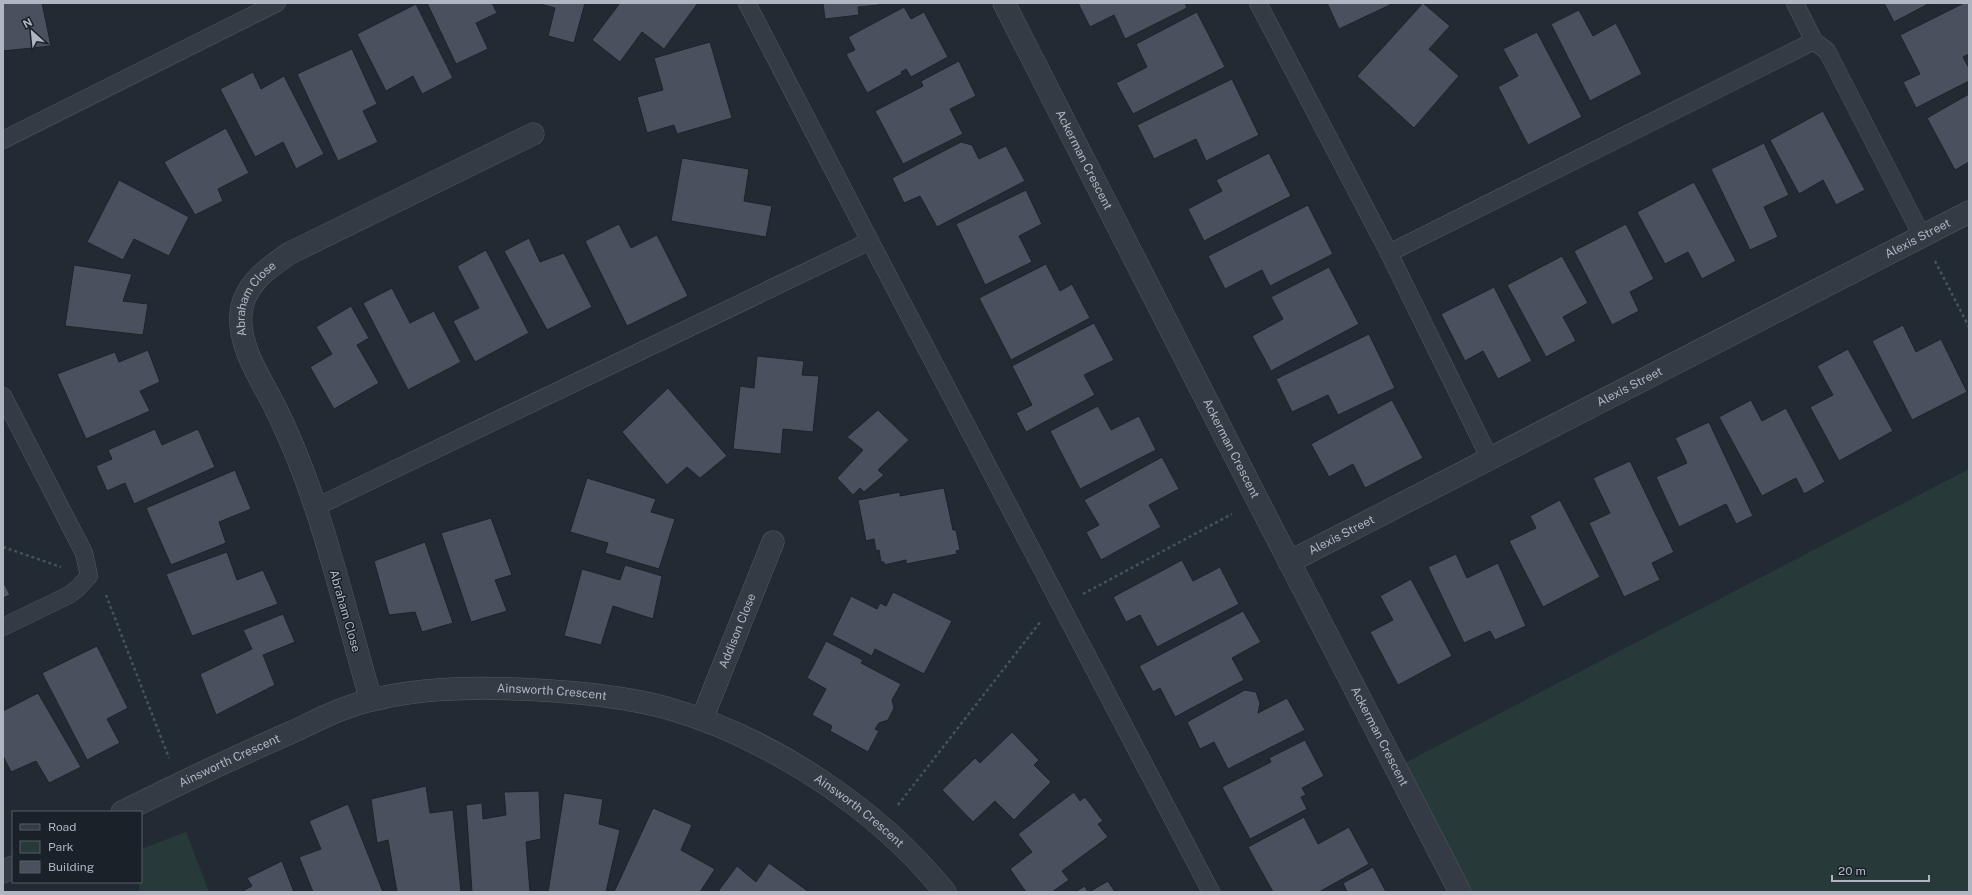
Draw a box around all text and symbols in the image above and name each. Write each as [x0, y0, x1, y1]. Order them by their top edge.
north arrow [12, 12, 52, 52]
text: N [21, 16, 34, 30]
street label: Ackerman Crescent [1053, 108, 1115, 212]
street label: Alexis Street [1882, 216, 1953, 261]
street label: Abraham Close [234, 258, 279, 338]
street label: Alexis Street [1594, 364, 1665, 409]
street label: Ackerman Crescent [1200, 396, 1263, 501]
street label: Alexis Street [1306, 512, 1377, 558]
street label: Abraham Close [327, 568, 363, 654]
street label: Addison Close [716, 591, 759, 670]
street label: Ainsworth Crescent [497, 681, 608, 703]
street label: Ackerman Crescent [1348, 684, 1411, 789]
street label: Ainsworth Crescent [176, 731, 282, 790]
street label: Ainsworth Crescent [812, 771, 907, 851]
legend [12, 811, 142, 883]
text: Road [48, 820, 76, 834]
text: Park [48, 840, 74, 854]
scale bar [1832, 857, 1929, 883]
text: Building [48, 860, 94, 874]
text: 20 m [1838, 864, 1866, 878]

